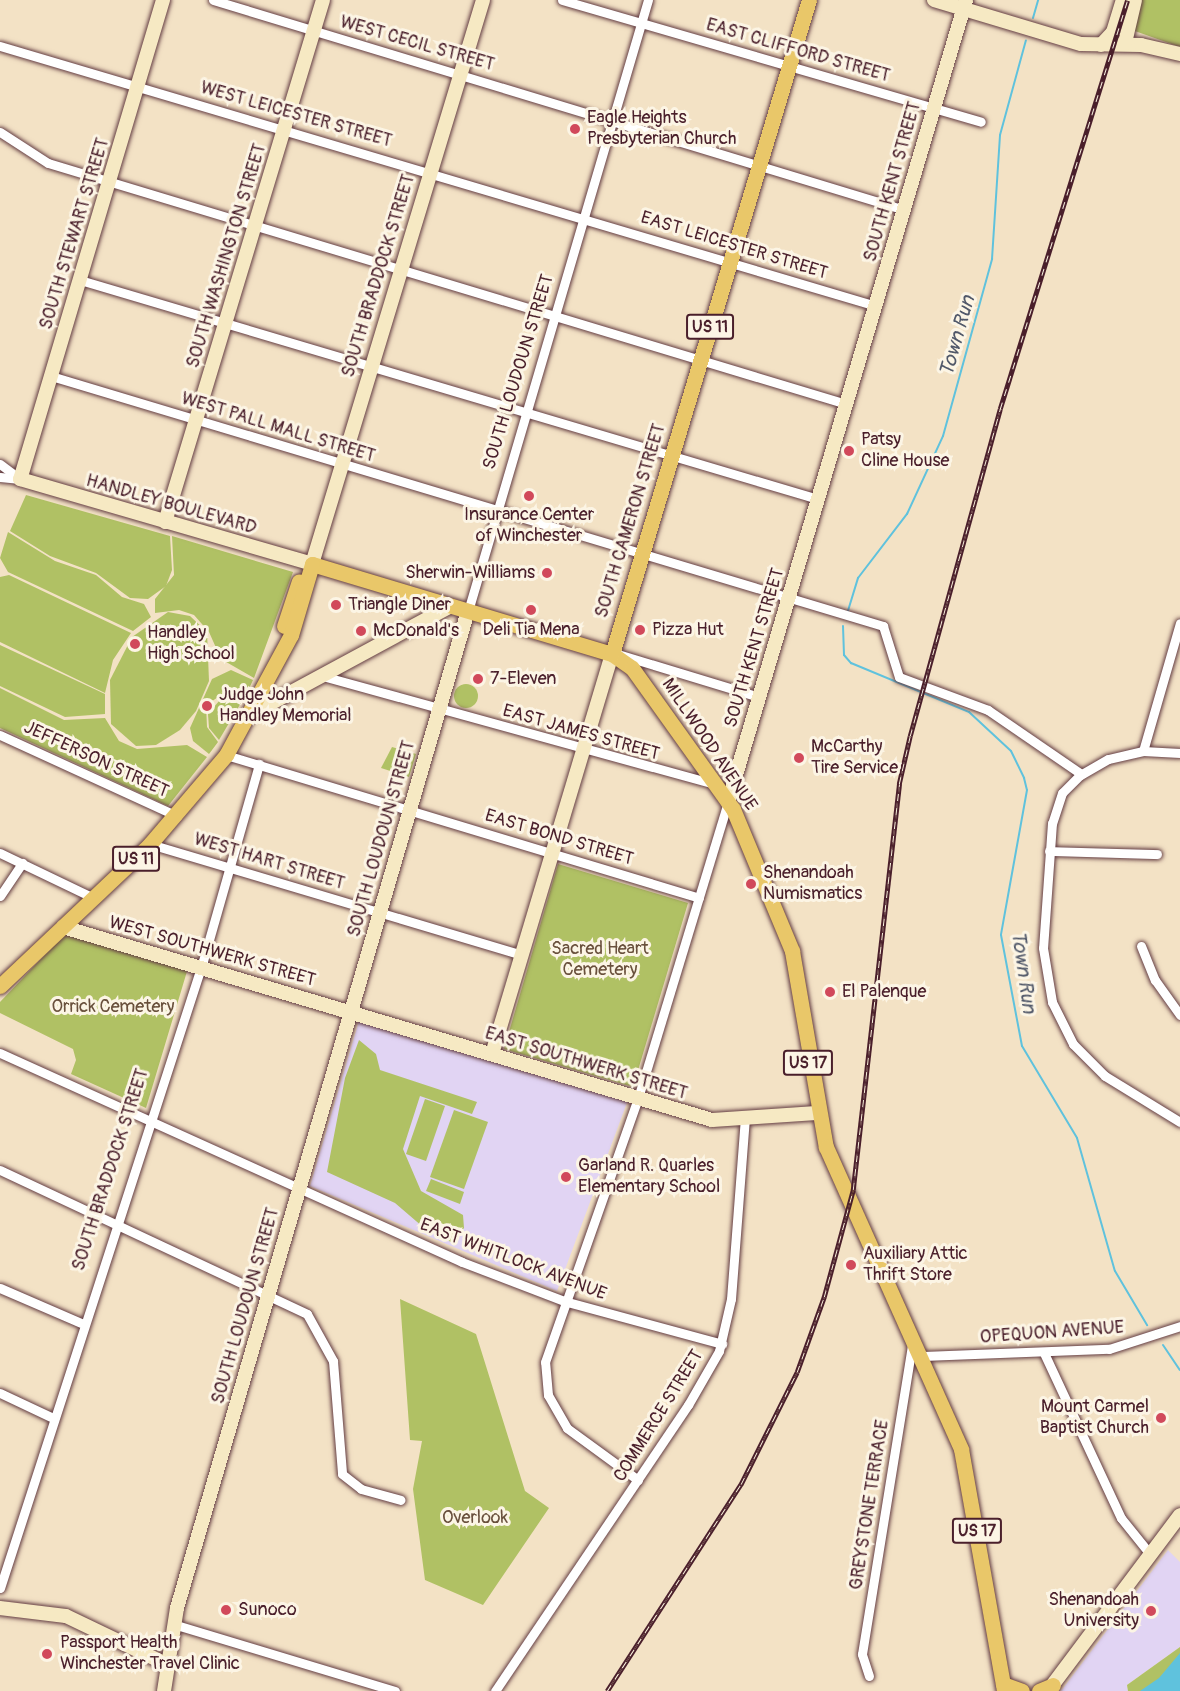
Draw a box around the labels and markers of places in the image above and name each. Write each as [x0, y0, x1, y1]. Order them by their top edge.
place label: Eagle Heights Presbyterian Church [587, 108, 736, 150]
marker: Eagle Heights Presbyterian Church [568, 122, 582, 136]
place label: Patsy Cline House [861, 430, 949, 472]
marker: Patsy Cline House [842, 444, 856, 458]
marker: Insurance Center of Winchester [522, 489, 536, 503]
place label: Insurance Center of Winchester [464, 505, 594, 548]
place label: Sherwin-Williams [405, 562, 535, 584]
marker: Sherwin-Williams [540, 566, 554, 580]
place label: Triangle Diner [348, 594, 451, 616]
marker: Triangle Diner [329, 598, 343, 612]
marker: Deli Tia Mena [524, 603, 538, 617]
place label: Deli Tia Mena [482, 619, 580, 641]
place label: Pizza Hut [652, 619, 724, 641]
place label: McDonald's [373, 620, 459, 642]
place label: Handley High School [147, 623, 235, 666]
marker: Pizza Hut [633, 623, 647, 637]
marker: McDonald's [354, 624, 368, 638]
marker: Handley High School [128, 637, 142, 651]
place label: 7-Eleven [490, 668, 557, 690]
marker: 7-Eleven [471, 672, 485, 686]
place label: Judge John Handley Memorial [219, 685, 352, 728]
marker: Judge John Handley Memorial [200, 699, 214, 713]
place label: McCarthy Tire Service [811, 737, 898, 780]
marker: McCarthy Tire Service [792, 751, 806, 765]
place label: Shenandoah Numismatics [763, 863, 862, 906]
marker: Shenandoah Numismatics [744, 877, 758, 891]
place label: El Palenque [842, 981, 926, 1003]
marker: El Palenque [823, 985, 837, 999]
place label: Garland R. Quarles Elementary School [578, 1156, 720, 1198]
marker: Garland R. Quarles Elementary School [559, 1170, 573, 1184]
place label: Auxiliary Attic Thrift Store [863, 1244, 968, 1286]
marker: Auxiliary Attic Thrift Store [844, 1258, 858, 1272]
place label: Mount Carmel Baptist Church [1040, 1397, 1149, 1440]
marker: Mount Carmel Baptist Church [1154, 1411, 1168, 1425]
place label: Shenandoah University [1048, 1590, 1139, 1632]
place label: Sunoco [238, 1599, 297, 1621]
marker: Sunoco [219, 1603, 233, 1617]
marker: Shenandoah University [1144, 1604, 1158, 1618]
place label: Passport Health Winchester Travel Clinic [60, 1633, 240, 1676]
marker: Passport Health Winchester Travel Clinic [38, 1645, 56, 1663]

